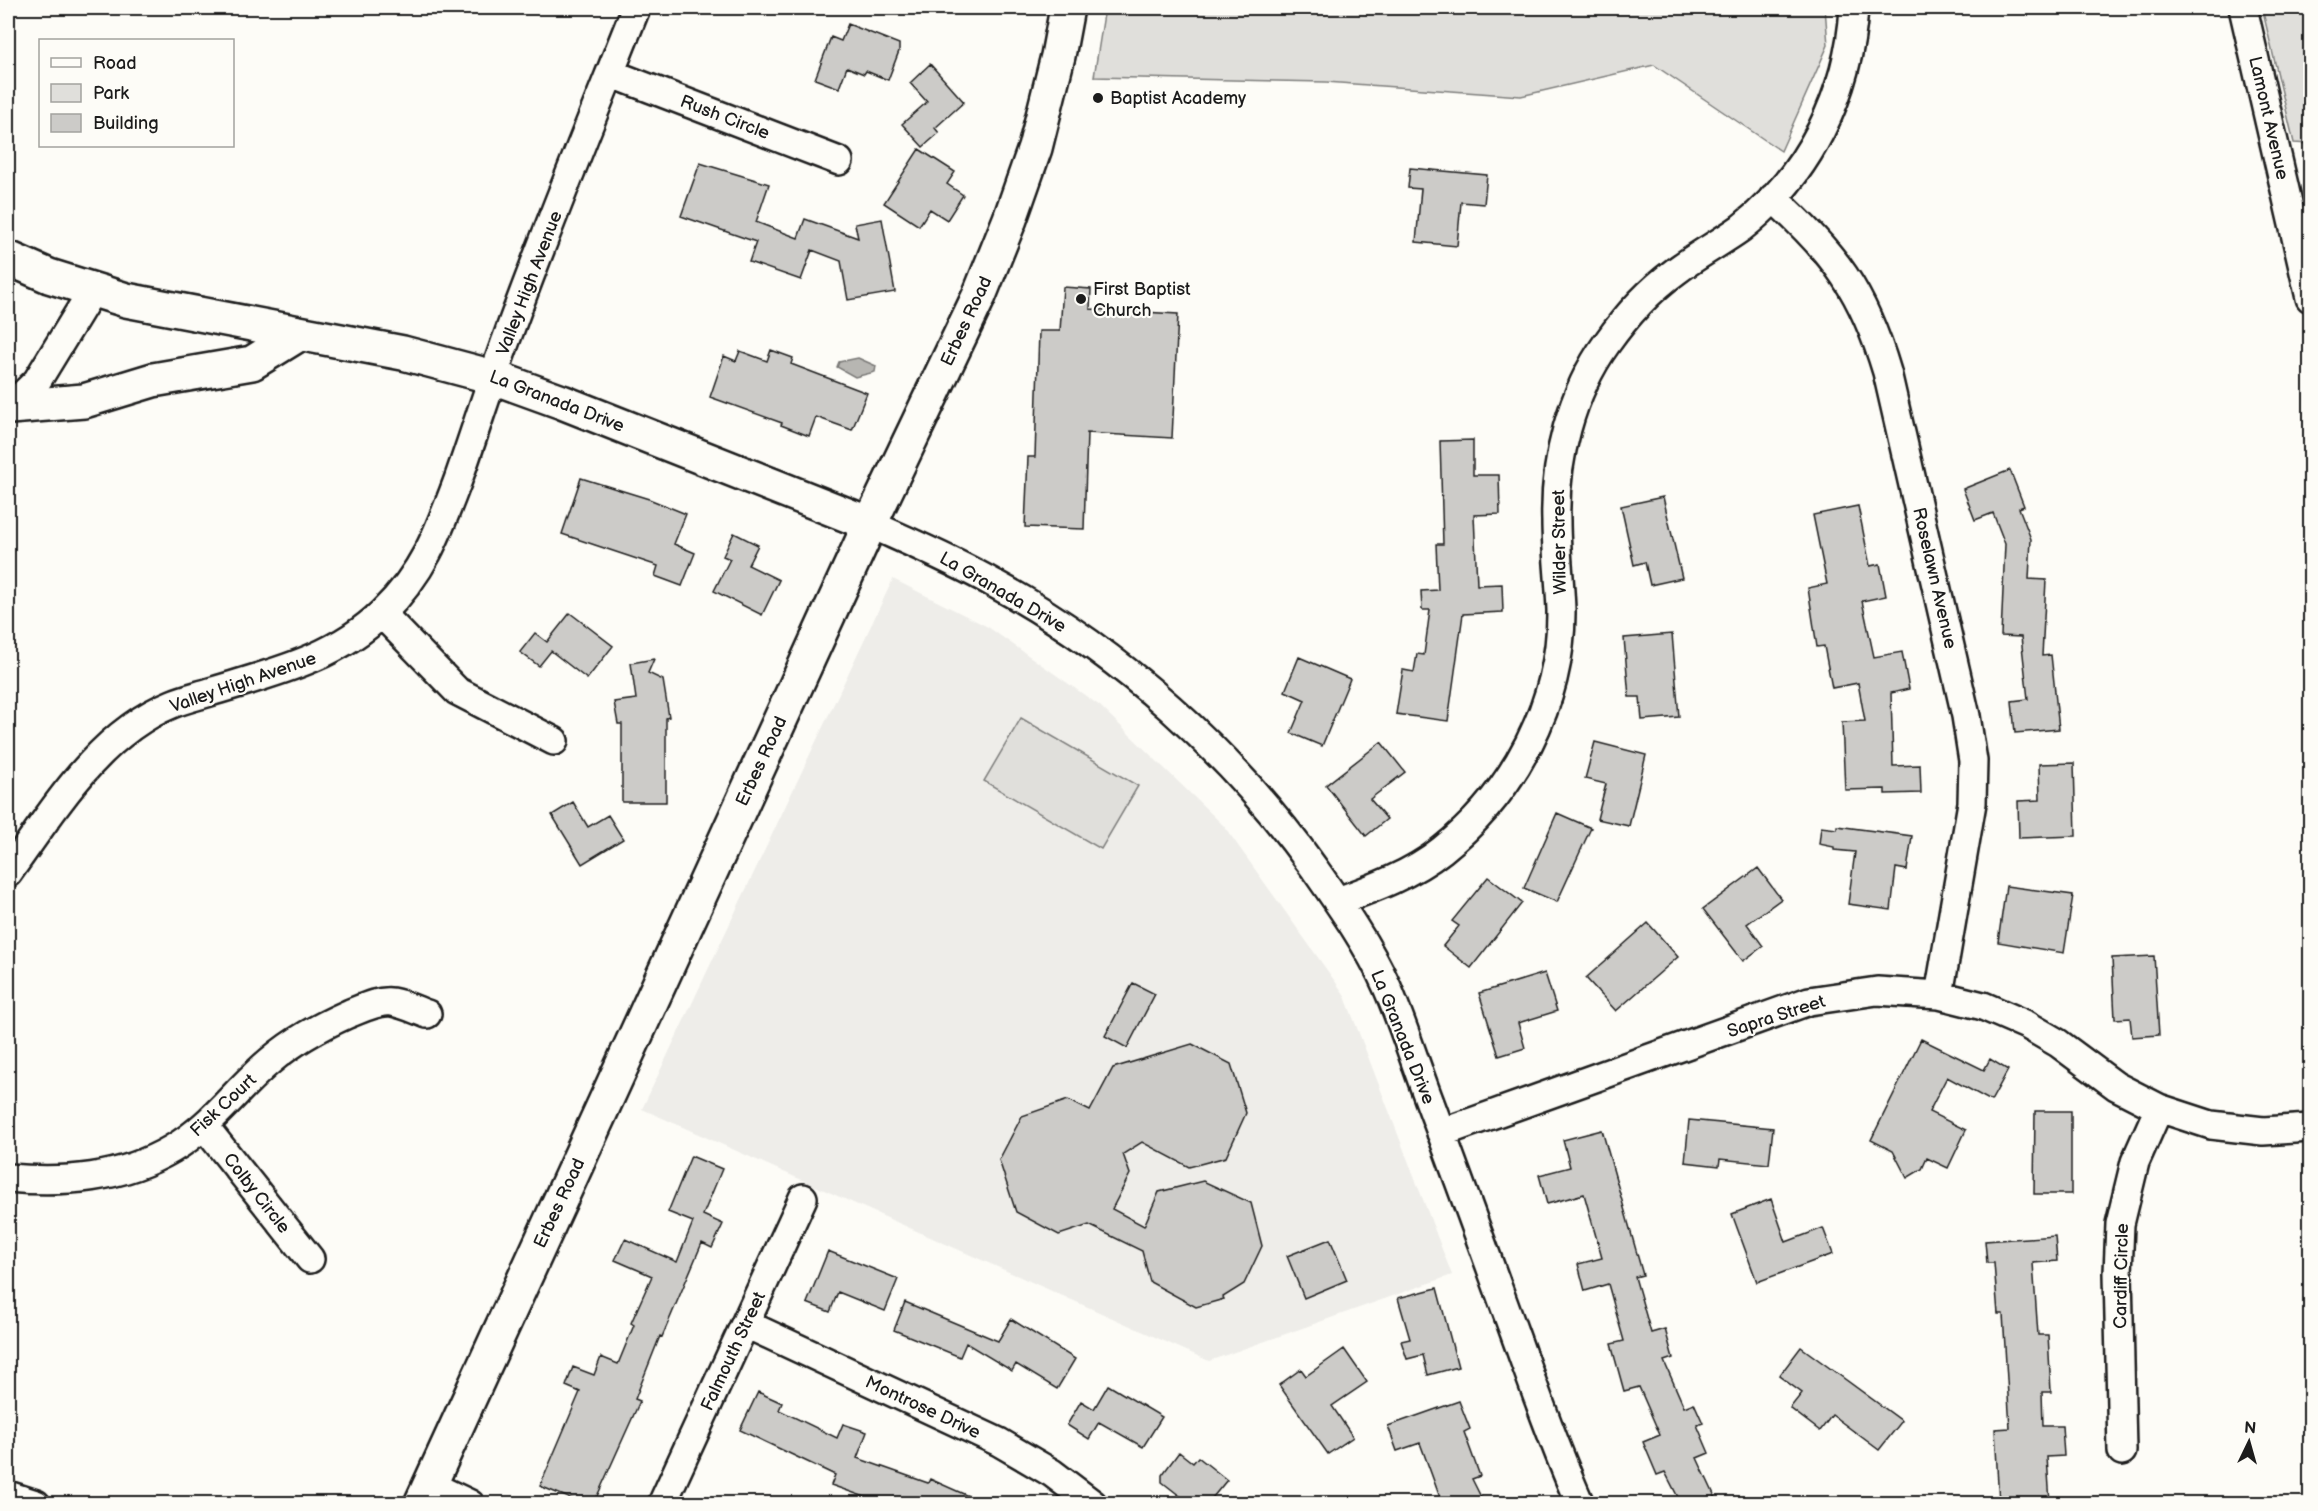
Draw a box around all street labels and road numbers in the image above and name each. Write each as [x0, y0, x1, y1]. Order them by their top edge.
street label: Lamont Avenue [2244, 54, 2293, 182]
street label: Rush Circle [677, 91, 773, 144]
street label: Valley High Avenue [492, 208, 567, 358]
street label: Erbes Road [937, 273, 996, 369]
street label: La Granada Drive [486, 366, 628, 437]
street label: Wilder Street [1548, 489, 1571, 595]
street label: Roselawn Avenue [1908, 506, 1961, 651]
street label: La Granada Drive [936, 548, 1070, 637]
street label: Valley High Avenue [167, 648, 319, 717]
street label: Erbes Road [732, 713, 791, 809]
street label: La Granada Drive [1366, 967, 1439, 1108]
street label: Sapra Street [1725, 991, 1828, 1042]
street label: Fisk Court [186, 1069, 261, 1141]
street label: Colby Circle [219, 1149, 295, 1238]
street label: Erbes Road [530, 1155, 589, 1251]
street label: Cardiff Circle [2110, 1223, 2133, 1329]
street label: Falmouth Street [697, 1288, 770, 1414]
street label: Montrose Drive [862, 1372, 984, 1443]

